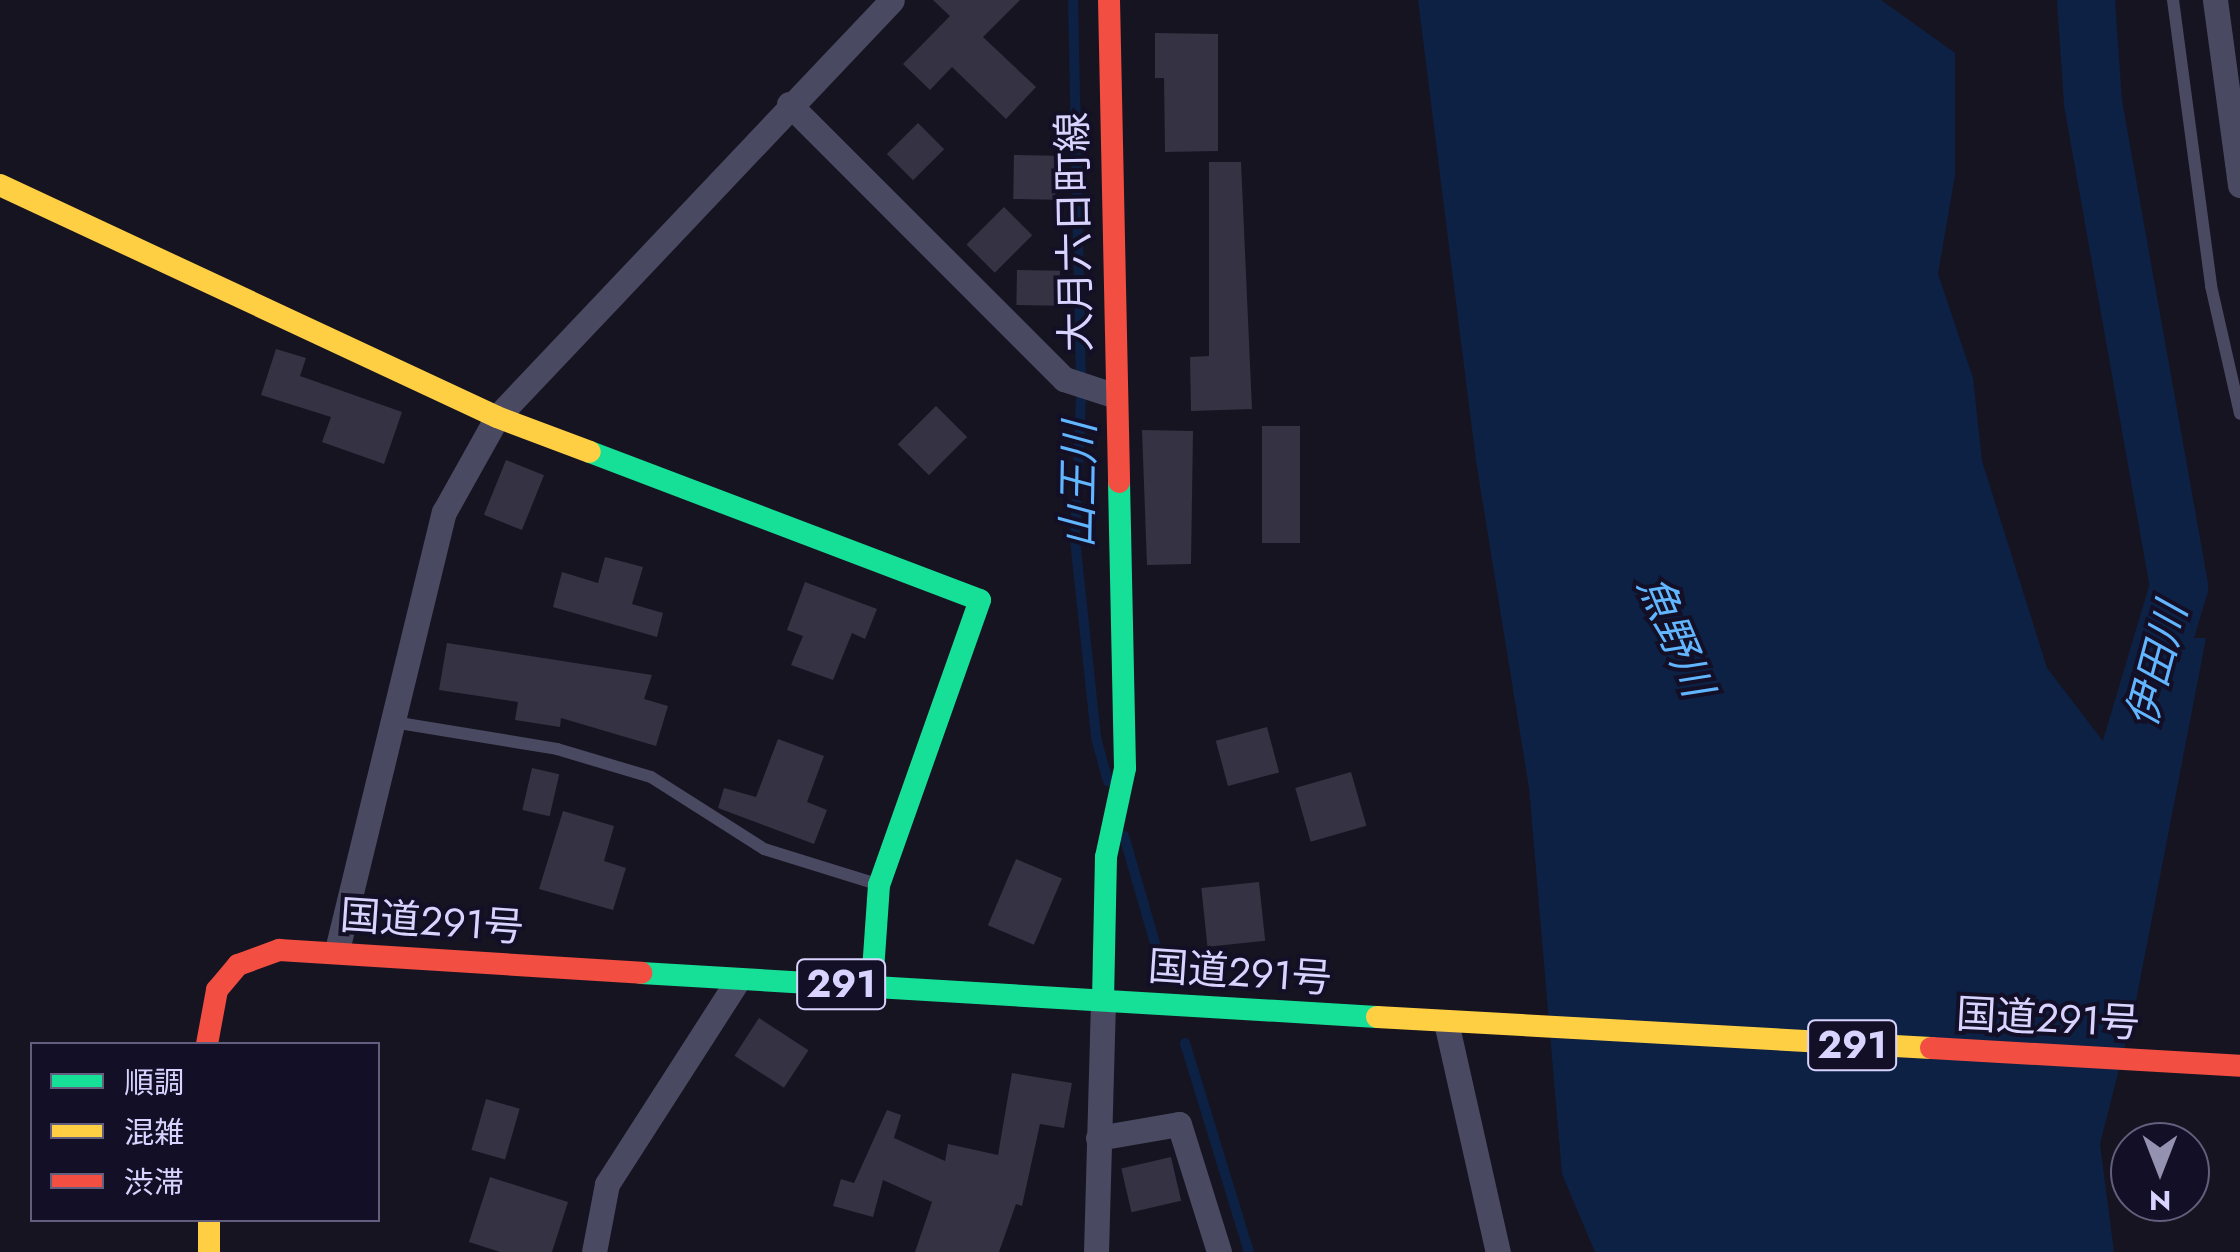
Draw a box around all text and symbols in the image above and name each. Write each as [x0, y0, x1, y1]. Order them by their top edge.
street label: 大月六日町線 [1048, 112, 1100, 352]
water label: 山王川 [1053, 422, 1105, 548]
water label: 魚野川 [1627, 568, 1723, 704]
water label: 伊田川 [2116, 598, 2198, 732]
street label: 国道291号 [339, 891, 525, 951]
street label: 国道291号 [1147, 942, 1333, 1002]
road number: 291 [796, 951, 886, 1017]
street label: 国道291号 [1955, 989, 2141, 1047]
road number: 291 [1807, 1012, 1897, 1078]
legend [30, 1042, 380, 1222]
text: 順調 [124, 1061, 184, 1104]
text: 混雑 [124, 1111, 184, 1154]
north arrow [2110, 1122, 2210, 1222]
text: 渋滞 [124, 1161, 184, 1204]
text: N [2149, 1180, 2171, 1221]

